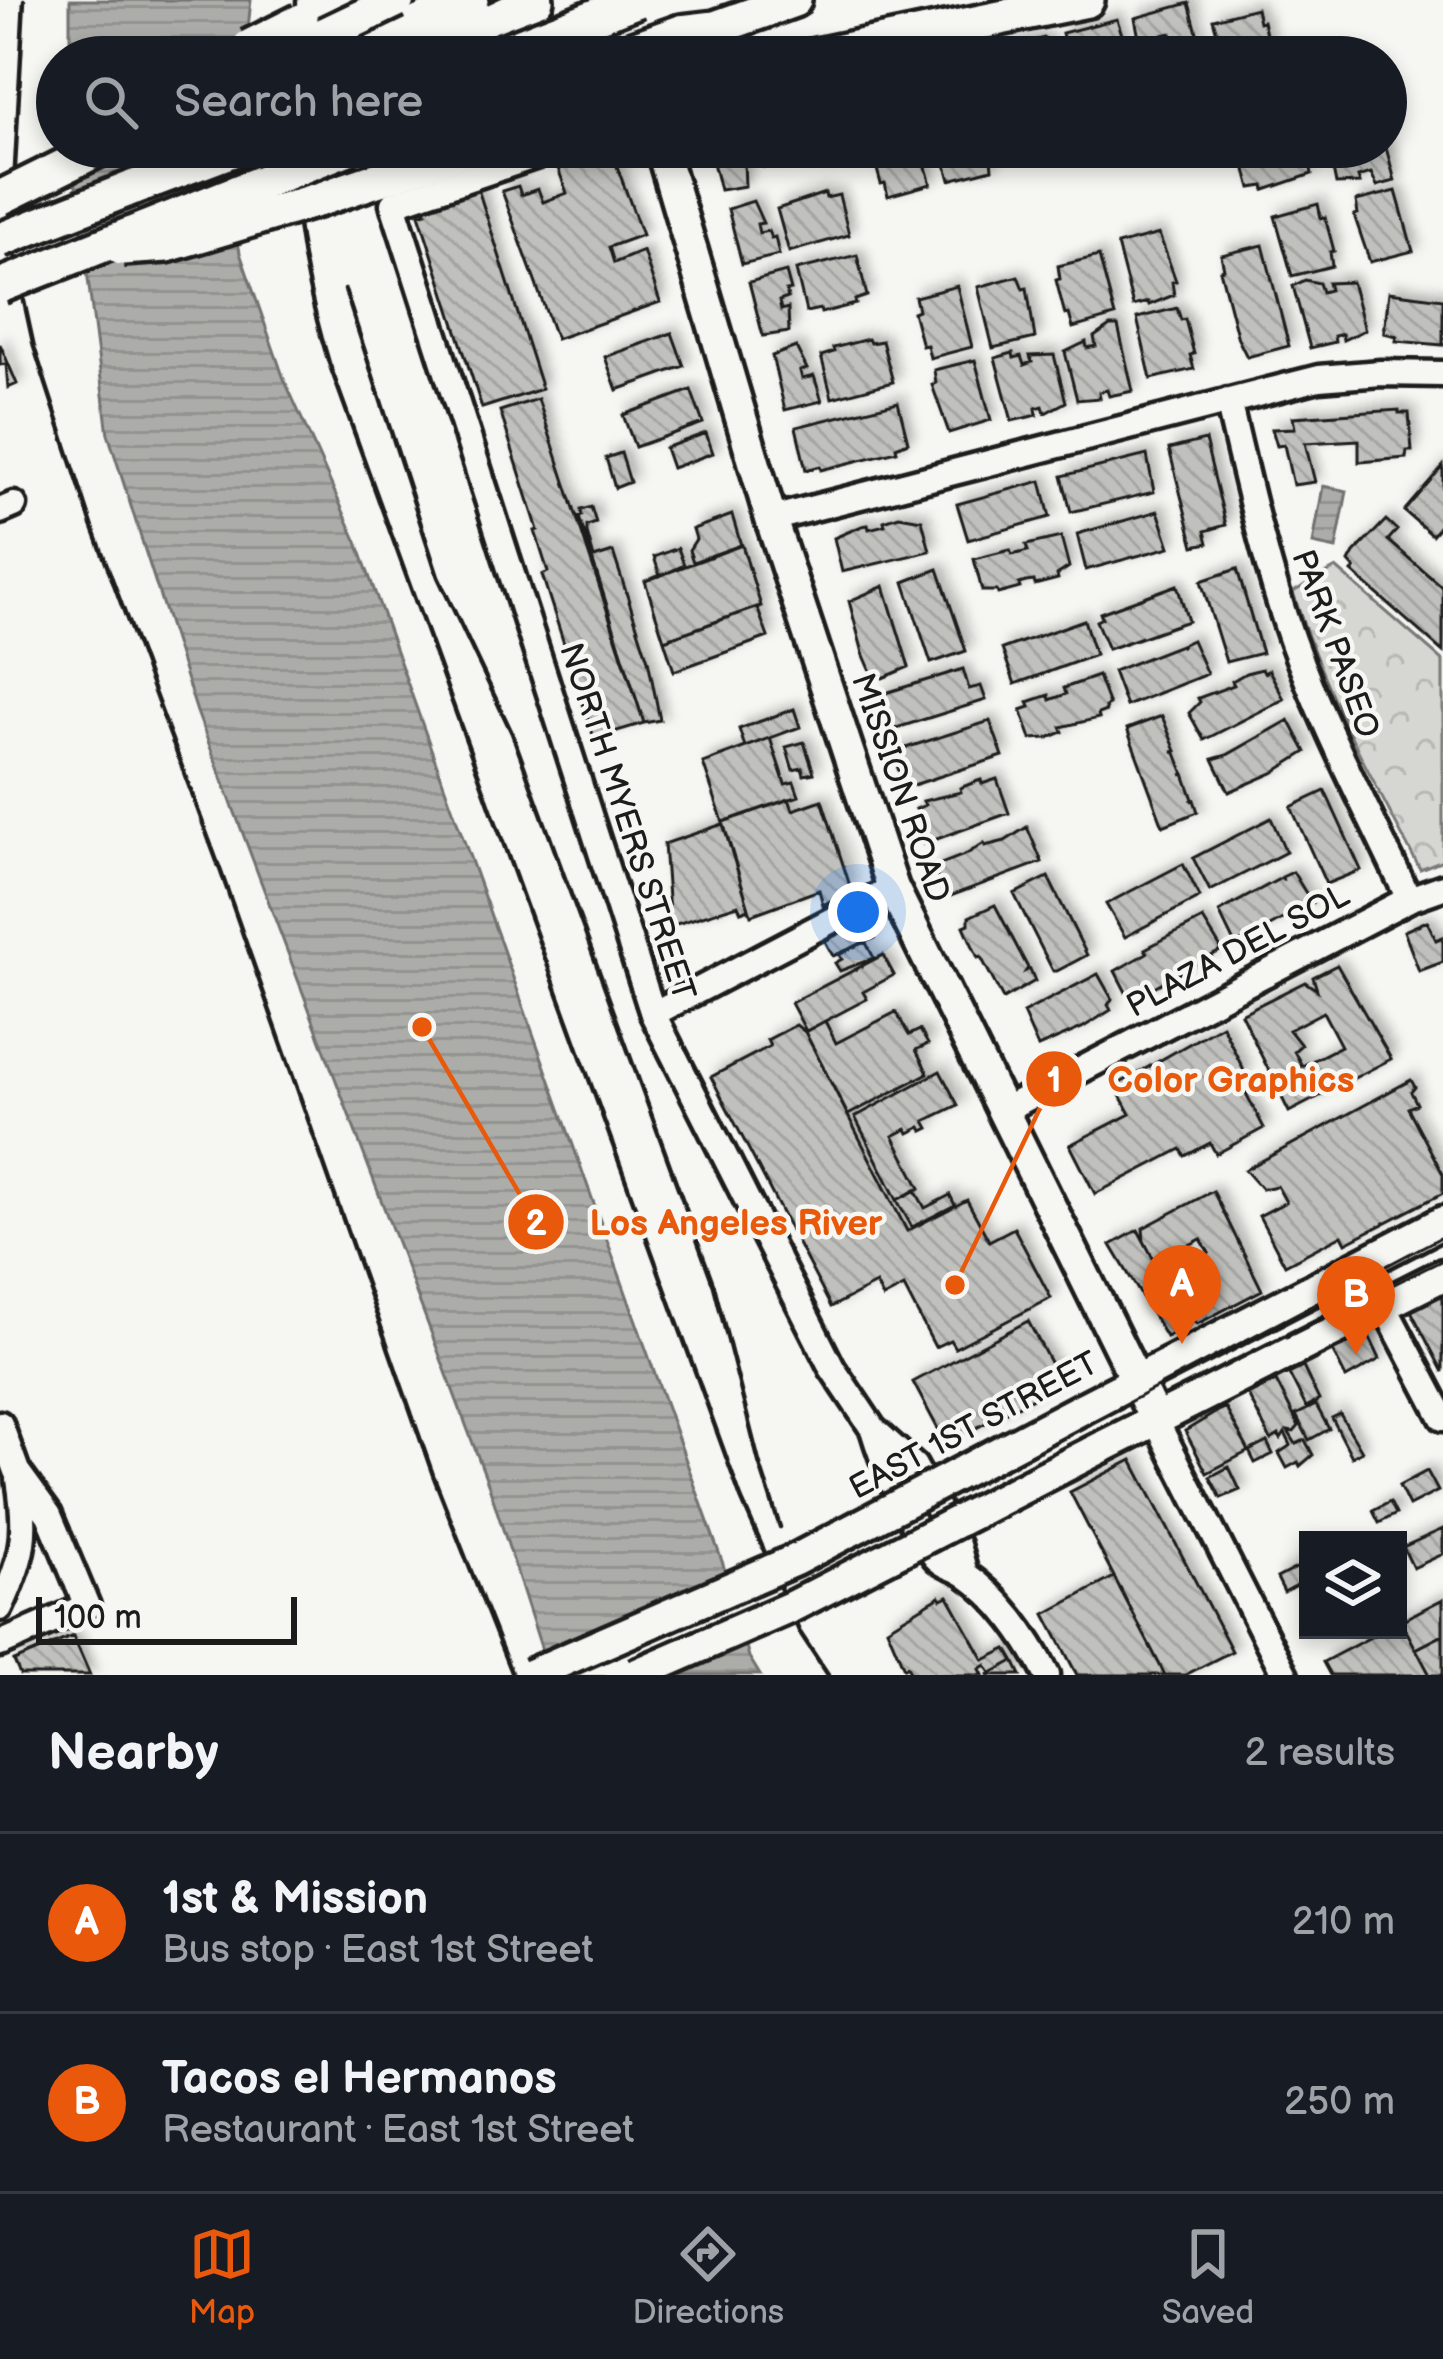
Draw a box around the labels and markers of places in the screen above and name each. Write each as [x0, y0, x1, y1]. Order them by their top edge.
callout: Color Graphics [1024, 1043, 1378, 1115]
callout: Los Angeles River [506, 1186, 907, 1258]
pin: A [1143, 1245, 1221, 1344]
pin: B [1317, 1256, 1395, 1355]

